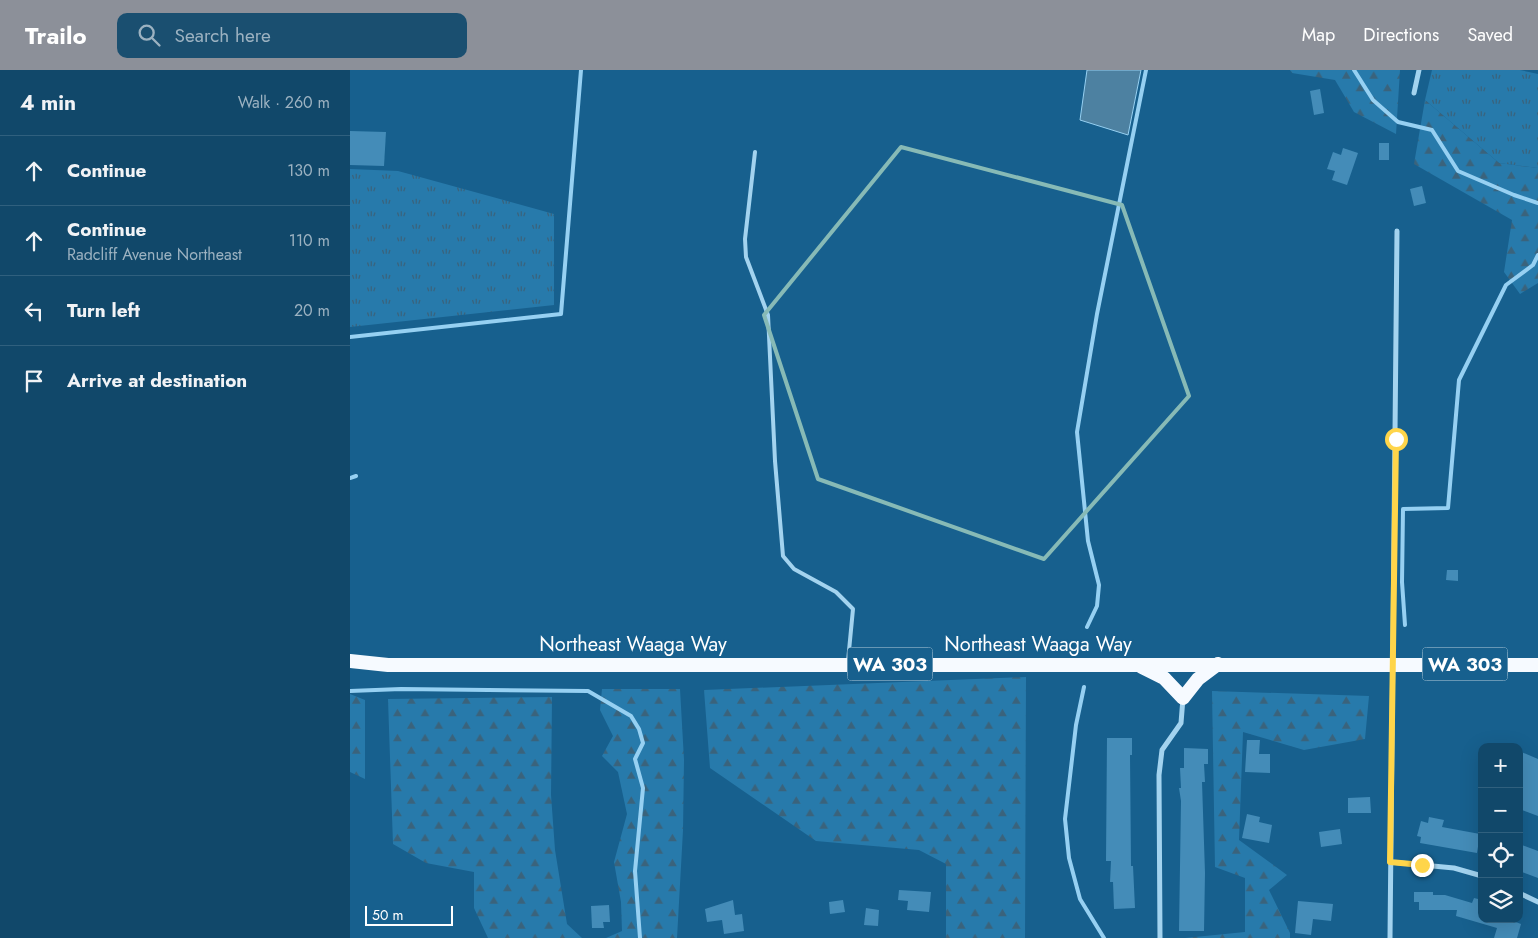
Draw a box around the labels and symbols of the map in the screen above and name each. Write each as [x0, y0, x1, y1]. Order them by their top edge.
route start [1385, 428, 1408, 451]
street label: Northeast Waaga Way [539, 630, 727, 659]
street label: Northeast Waaga Way [944, 630, 1132, 659]
road number: WA 303 [848, 648, 932, 680]
road number: WA 303 [1422, 648, 1508, 680]
route end [1411, 854, 1434, 877]
scale bar [365, 903, 452, 926]

